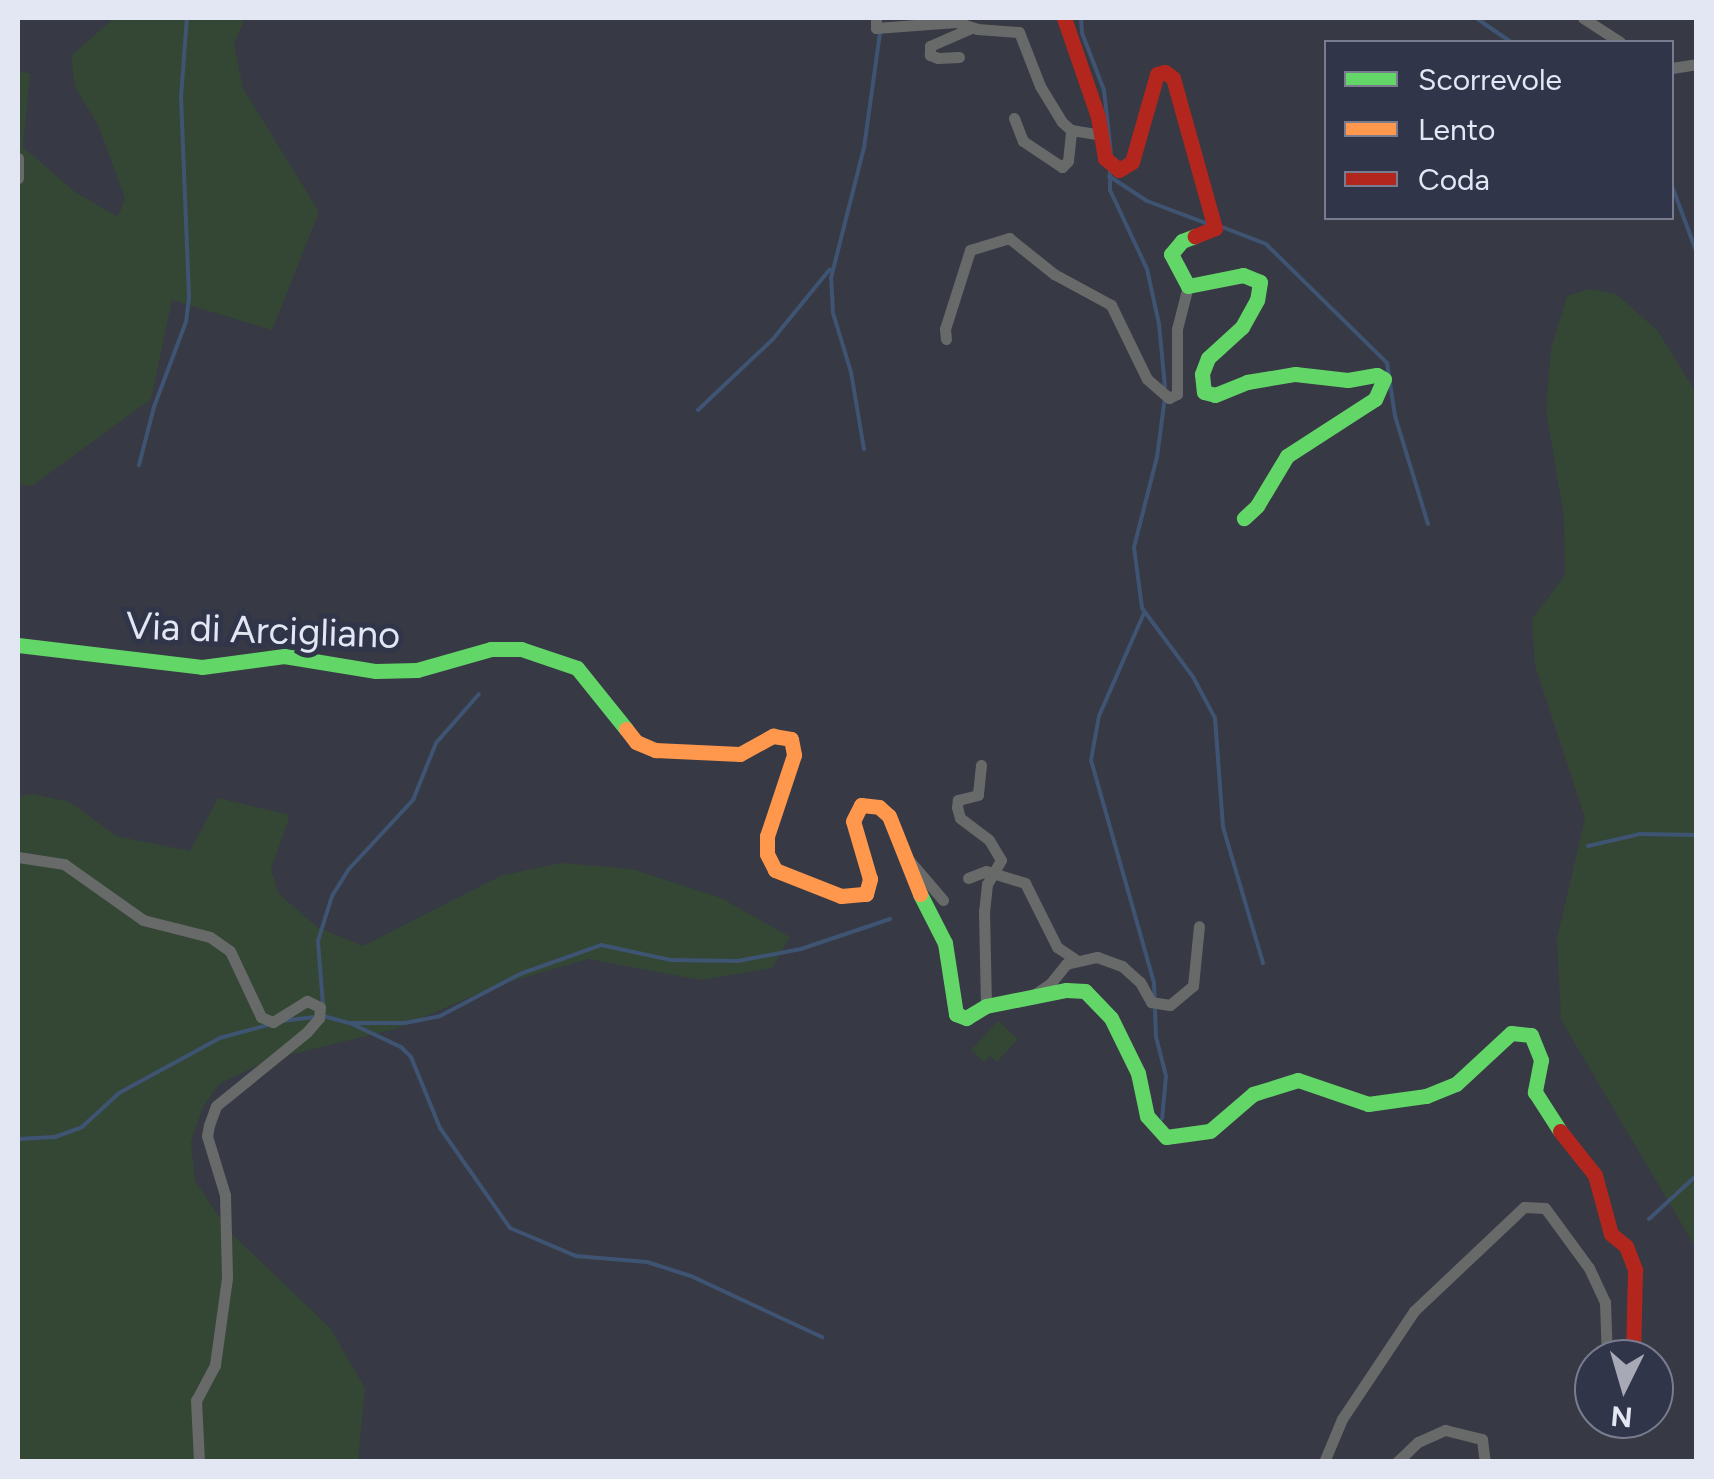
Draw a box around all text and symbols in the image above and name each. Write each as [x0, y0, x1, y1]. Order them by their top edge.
legend [1324, 40, 1674, 220]
text: Scorrevole [1418, 61, 1562, 98]
text: Lento [1418, 111, 1495, 148]
text: Coda [1418, 161, 1490, 198]
street label: Via di Arcigliano [125, 603, 401, 659]
north arrow [1574, 1339, 1674, 1439]
text: N [1609, 1399, 1634, 1435]

